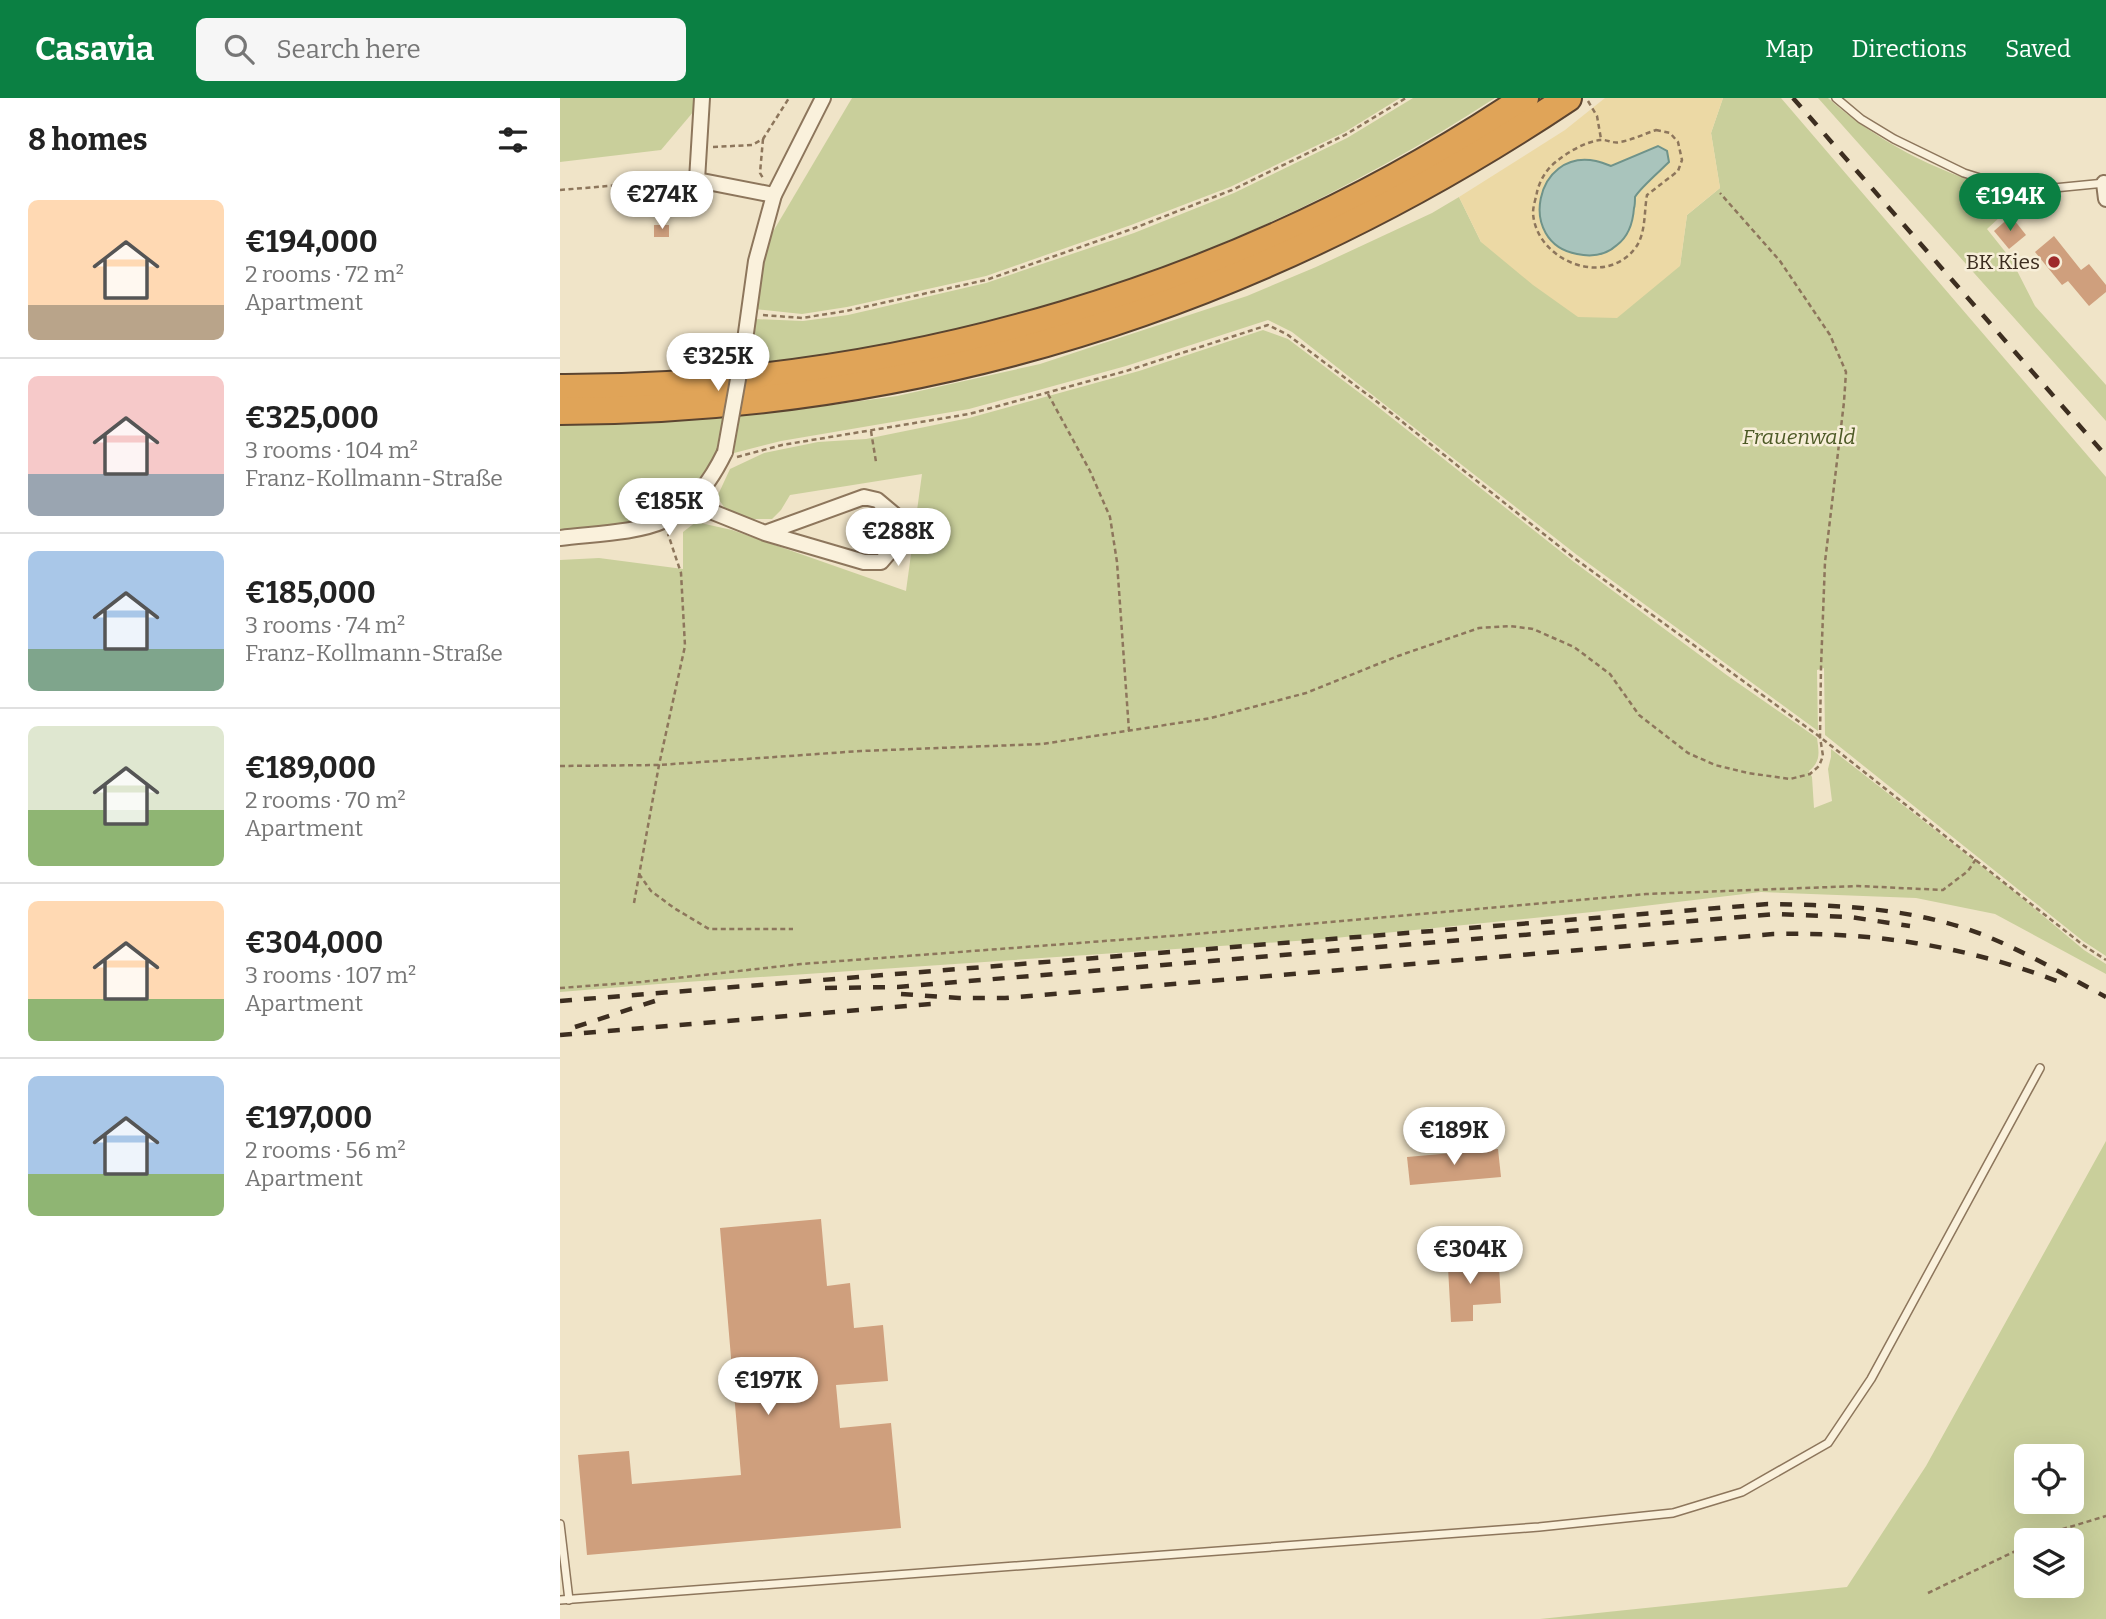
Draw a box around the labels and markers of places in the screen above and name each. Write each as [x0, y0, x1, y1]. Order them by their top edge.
pin: €274K [613, 172, 711, 231]
pin: €194K [1961, 174, 2059, 233]
place label: BK Kies [1966, 249, 2040, 275]
marker: BK Kies [2046, 254, 2062, 270]
pin: €325K [669, 334, 767, 393]
pin: €185K [620, 478, 718, 538]
pin: €288K [849, 508, 947, 568]
pin: €189K [1405, 1108, 1503, 1167]
pin: €304K [1421, 1226, 1519, 1286]
pin: €197K [719, 1358, 817, 1417]

